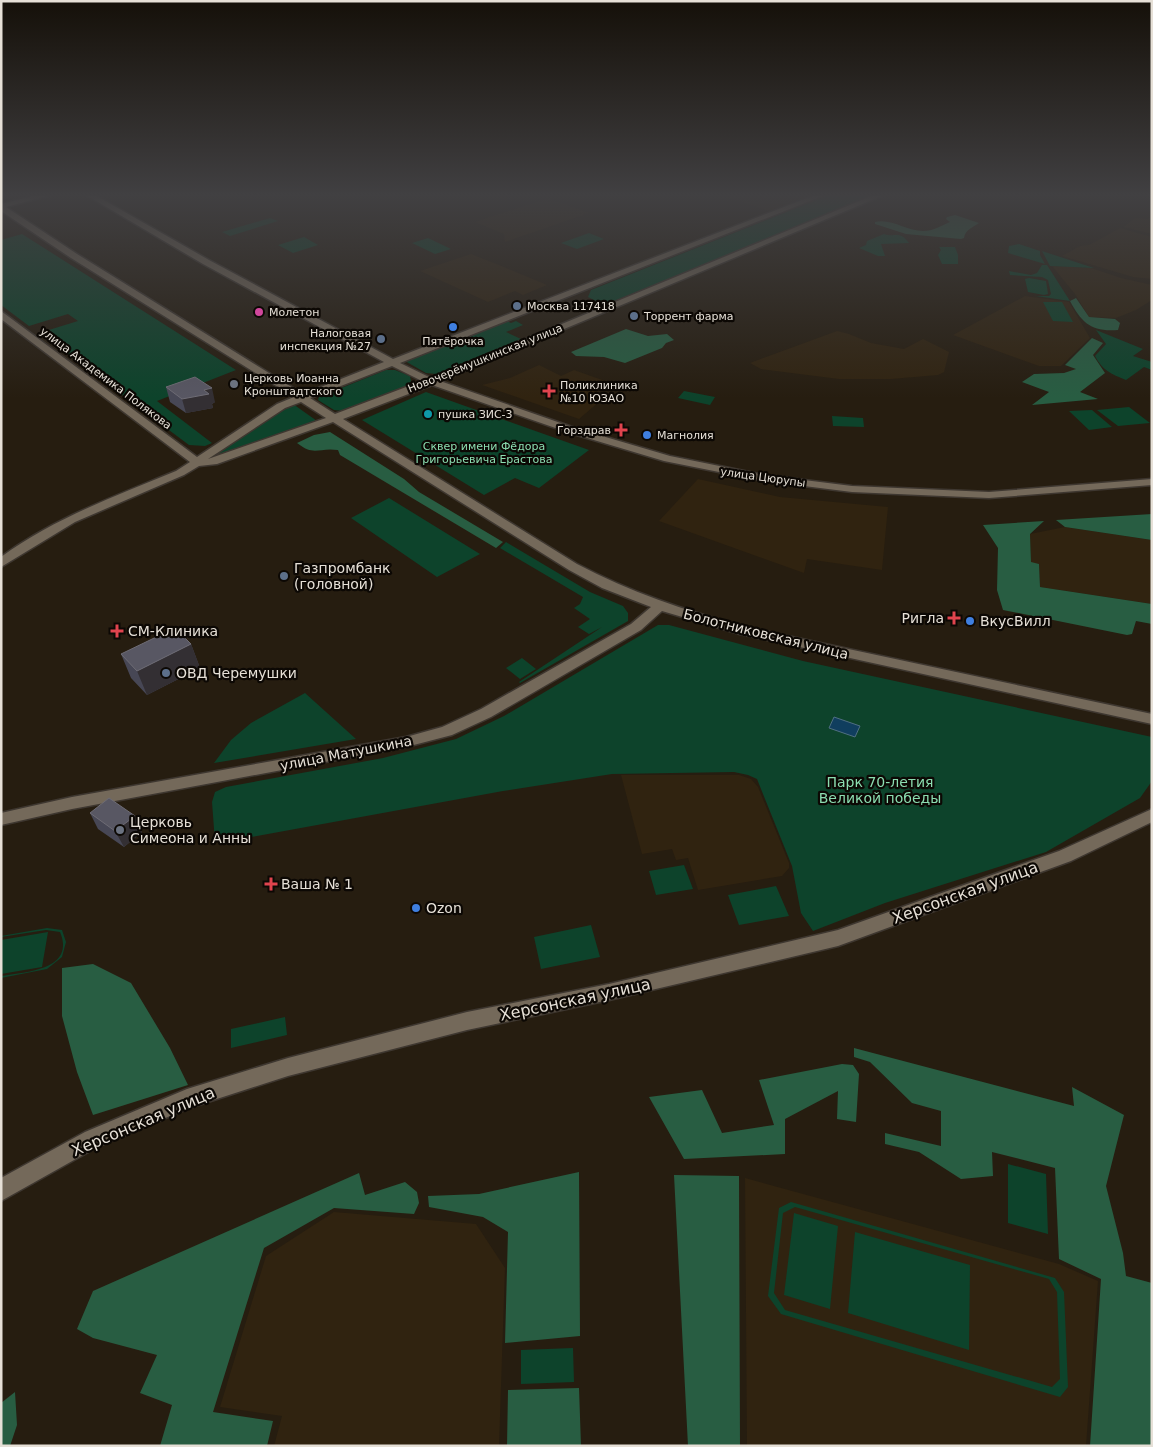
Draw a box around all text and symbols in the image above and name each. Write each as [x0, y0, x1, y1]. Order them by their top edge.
marker: Москва 117418 [511, 300, 523, 312]
place label: Москва 117418 [527, 300, 615, 313]
marker: Молетон [253, 306, 265, 318]
place label: Молетон [269, 306, 319, 319]
marker: Торрент фарма [628, 310, 640, 322]
place label: Торрент фарма [643, 310, 733, 323]
street label: Новочерёмушкинская улица [406, 321, 564, 396]
marker: Пятёрочка [447, 321, 459, 333]
street label: улица Академика Полякова [37, 325, 174, 432]
place label: Налоговая инспекция №27 [280, 327, 371, 353]
marker: Налоговая инспекция №27 [375, 333, 387, 345]
place label: Пятёрочка [422, 335, 484, 348]
place label: Церковь Иоанна Кронштадтского [244, 372, 342, 398]
marker: Церковь Иоанна Кронштадтского [228, 378, 240, 390]
place label: Поликлиника №10 ЮЗАО [560, 379, 638, 405]
marker: Поликлиника №10 ЮЗАО [542, 384, 556, 398]
marker: пушка ЗИС-3 [422, 408, 434, 420]
place label: пушка ЗИС-3 [438, 408, 513, 421]
place label: Горздрав [557, 424, 611, 437]
marker: Горздрав [615, 424, 627, 436]
marker: Магнолия [641, 429, 653, 441]
place label: Магнолия [657, 429, 714, 442]
park label: Сквер имени Фёдора Григорьевича Ерастова [415, 440, 553, 466]
street label: улица Цюрупы [720, 465, 806, 490]
place label: Газпромбанк (головной) [294, 560, 391, 592]
marker: Газпромбанк (головной) [278, 570, 290, 582]
street label: Болотниковская улица [682, 606, 850, 662]
place label: Ригла [902, 610, 944, 626]
marker: Ригла [948, 612, 960, 624]
place label: ВкусВилл [980, 613, 1051, 629]
marker: ВкусВилл [964, 615, 976, 627]
place label: СМ-Клиника [128, 623, 218, 639]
marker: СМ-Клиника [110, 624, 124, 638]
place label: ОВД Черемушки [176, 665, 297, 681]
marker: ОВД Черемушки [160, 667, 172, 679]
street label: улица Матушкина [279, 732, 413, 774]
park label: Парк 70-летия Великой победы [819, 774, 941, 806]
place label: Церковь Симеона и Анны [130, 814, 251, 846]
marker: Церковь Симеона и Анны [114, 824, 126, 836]
street label: Херсонская улица [890, 857, 1041, 928]
place label: Ваша № 1 [281, 876, 353, 892]
marker: Ваша № 1 [265, 878, 277, 890]
place label: Ozon [426, 900, 462, 916]
marker: Ozon [410, 902, 422, 914]
street label: Херсонская улица [498, 974, 652, 1025]
street label: Херсонская улица [69, 1083, 218, 1160]

